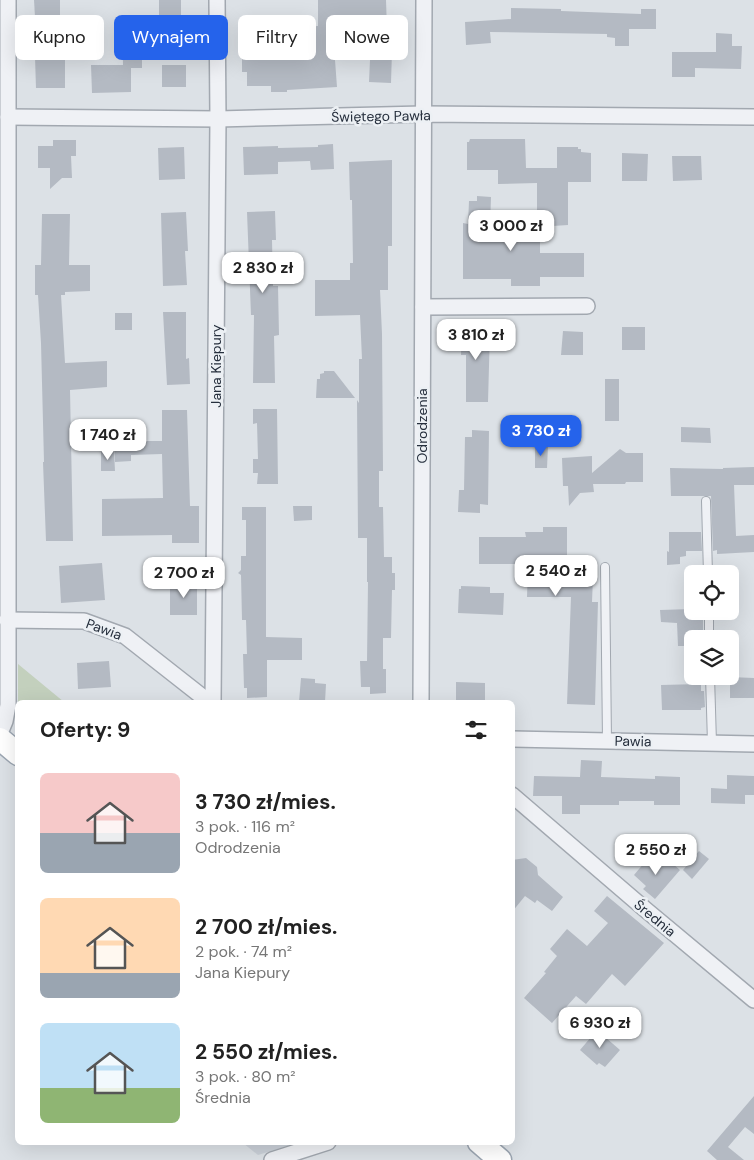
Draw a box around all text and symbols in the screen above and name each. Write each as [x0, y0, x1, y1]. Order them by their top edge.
chip: Kupno [15, 15, 104, 60]
chip: Wynajem [114, 15, 228, 60]
chip: Filtry [238, 15, 316, 60]
chip: Nowe [326, 15, 408, 60]
street label: Świętego Pawła [331, 106, 431, 126]
pin: 3 000 zł [459, 210, 563, 252]
text: 3 000 zł [479, 215, 543, 236]
pin: 2 830 zł [211, 252, 315, 294]
text: 2 830 zł [233, 257, 293, 278]
pin: 3 810 zł [424, 318, 528, 361]
street label: Jana Kiepury [207, 324, 225, 408]
text: 3 810 zł [448, 324, 504, 345]
street label: Odrodzenia [413, 389, 431, 463]
pin: 3 730 zł [489, 414, 593, 457]
pin: 1 740 zł [56, 418, 160, 461]
text: 3 730 zł [511, 420, 571, 441]
text: 1 740 zł [80, 424, 136, 445]
pin: 2 540 zł [504, 554, 608, 597]
pin: 2 700 zł [132, 556, 236, 599]
text: 2 540 zł [526, 560, 586, 581]
text: 2 700 zł [154, 562, 214, 583]
map controls [684, 565, 739, 685]
button: locate [684, 565, 739, 620]
street label: Pawia [84, 614, 124, 644]
button: layers [684, 630, 739, 685]
text: Oferty: 9 [40, 716, 130, 744]
icon: filters [462, 716, 490, 744]
street label: Pawia [614, 732, 652, 750]
text: 3 730 zł/mies. [195, 788, 336, 816]
icon: home [80, 793, 140, 853]
text: 3 pok. · 116 m² [195, 816, 295, 837]
pin: 2 550 zł [604, 834, 708, 876]
text: Odrodzenia [195, 837, 281, 858]
text: 2 550 zł [626, 839, 686, 860]
street label: Średnia [631, 895, 679, 941]
text: 2 700 zł/mies. [195, 913, 337, 941]
icon: home [80, 918, 140, 978]
text: 2 pok. · 74 m² [195, 941, 292, 962]
text: Jana Kiepury [195, 962, 290, 983]
pin: 6 930 zł [548, 1006, 652, 1049]
text: 6 930 zł [569, 1012, 631, 1033]
text: 2 550 zł/mies. [195, 1038, 338, 1066]
icon: home [80, 1043, 140, 1103]
text: 3 pok. · 80 m² [195, 1066, 296, 1087]
text: Średnia [195, 1087, 251, 1108]

